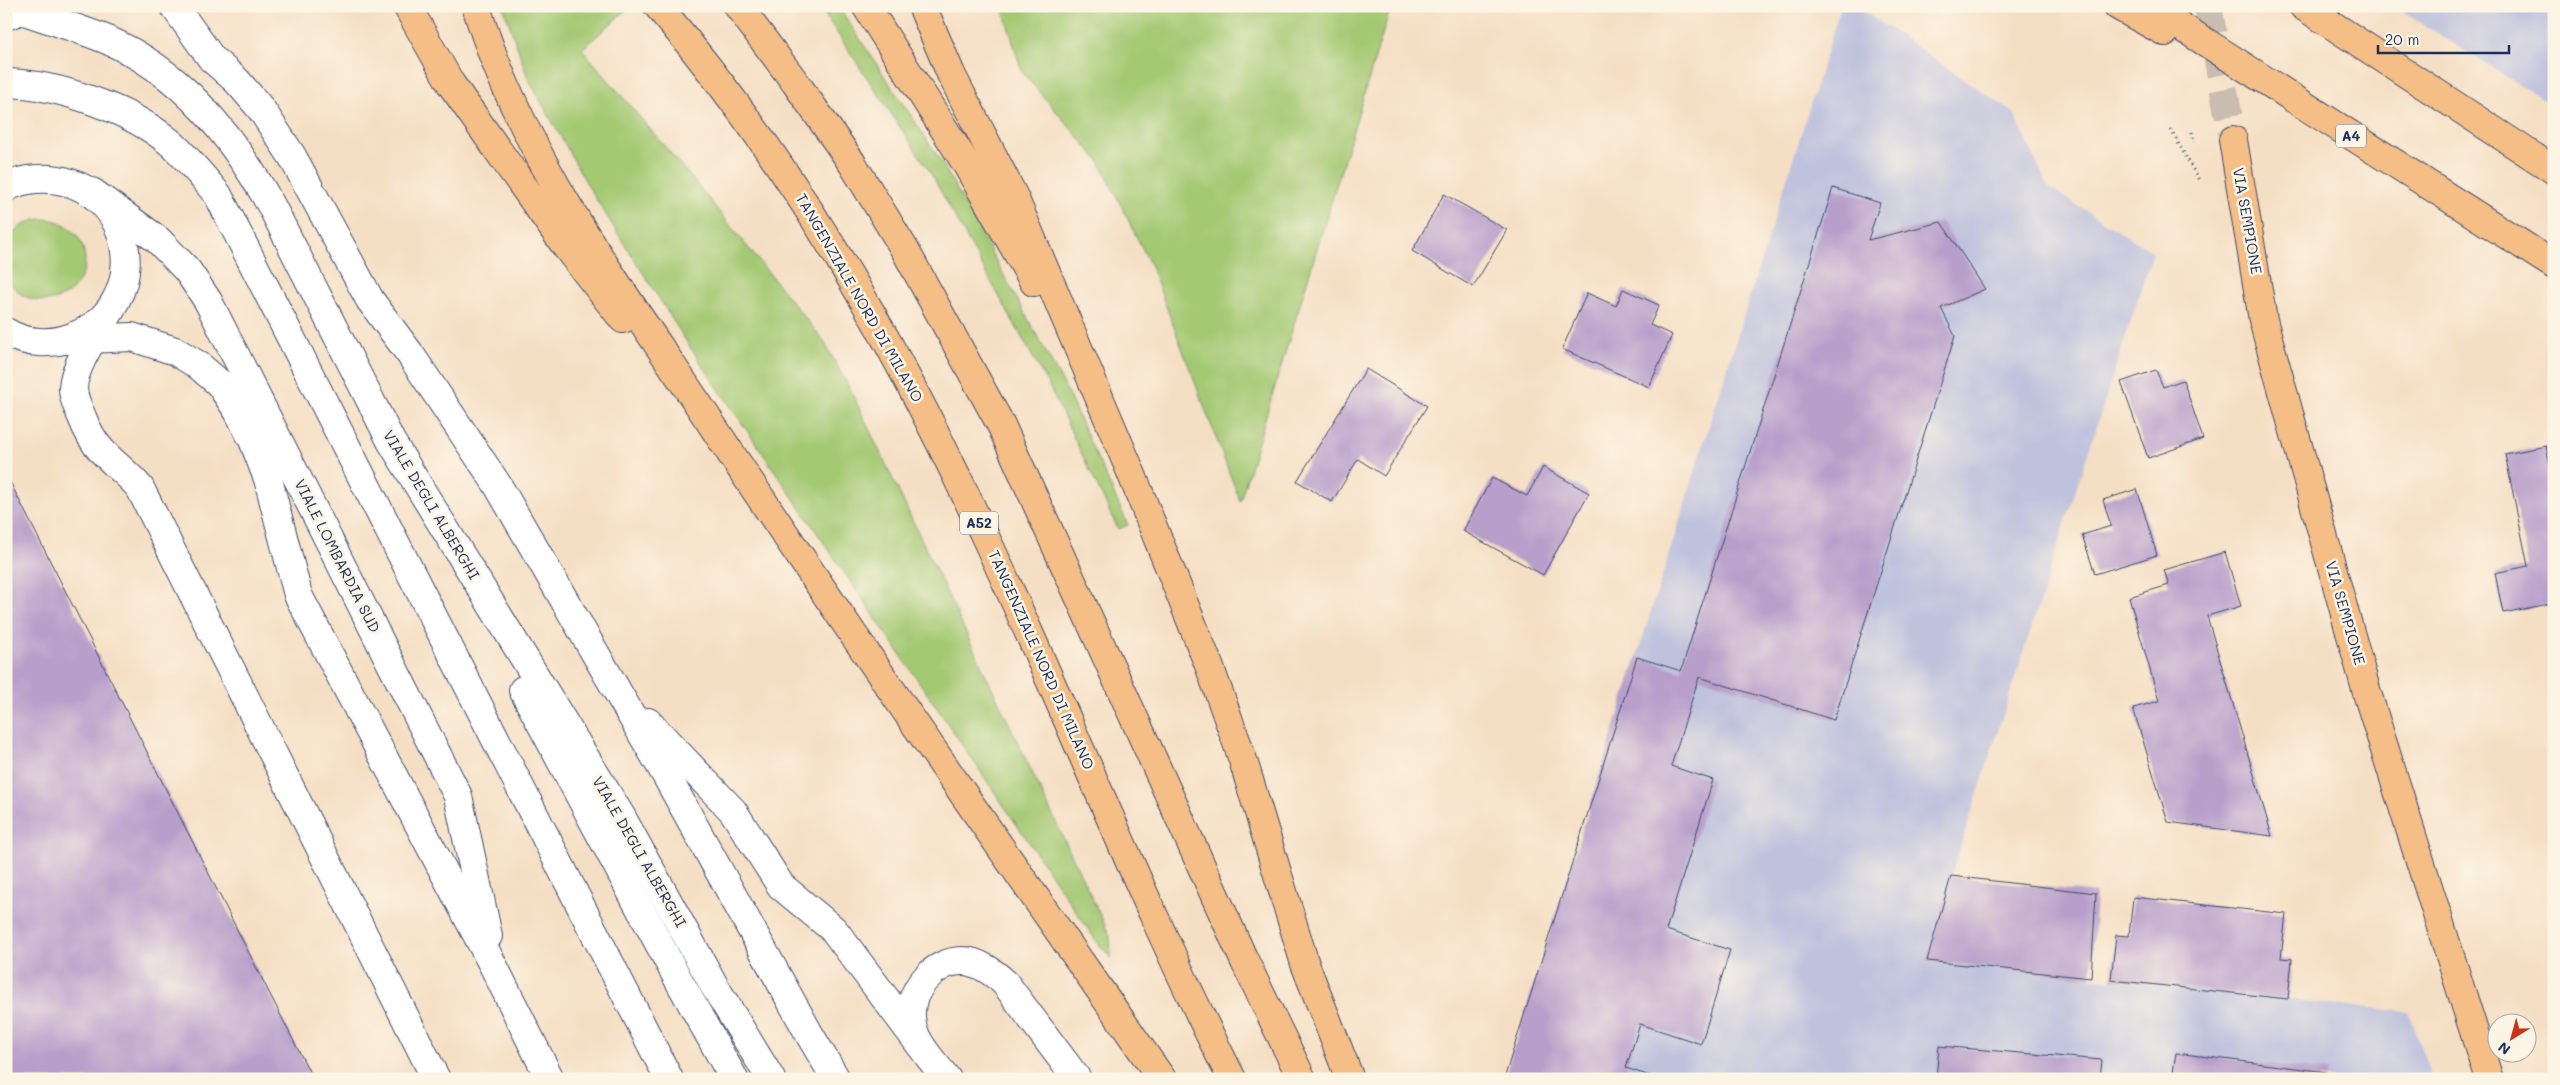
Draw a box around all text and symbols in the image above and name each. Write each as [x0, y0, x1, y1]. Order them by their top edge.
scale bar [2378, 22, 2509, 54]
text: 20 m [2385, 29, 2419, 49]
road number: A4 [2336, 124, 2366, 148]
street label: VIA SEMPIONE [2229, 166, 2267, 276]
street label: TANGENZIALE NORD DI MILANO [792, 189, 928, 406]
street label: VIALE DEGLI ALBERGHI [379, 426, 485, 583]
street label: VIALE LOMBARDIA SUD [290, 475, 385, 636]
road number: A52 [960, 512, 998, 534]
street label: TANGENZIALE NORD DI MILANO [984, 547, 1099, 772]
street label: VIA SEMPIONE [2322, 558, 2371, 668]
street label: VIALE DEGLI ALBERGHI [588, 772, 692, 931]
north arrow [2488, 1012, 2538, 1062]
text: N [2494, 1038, 2514, 1060]

